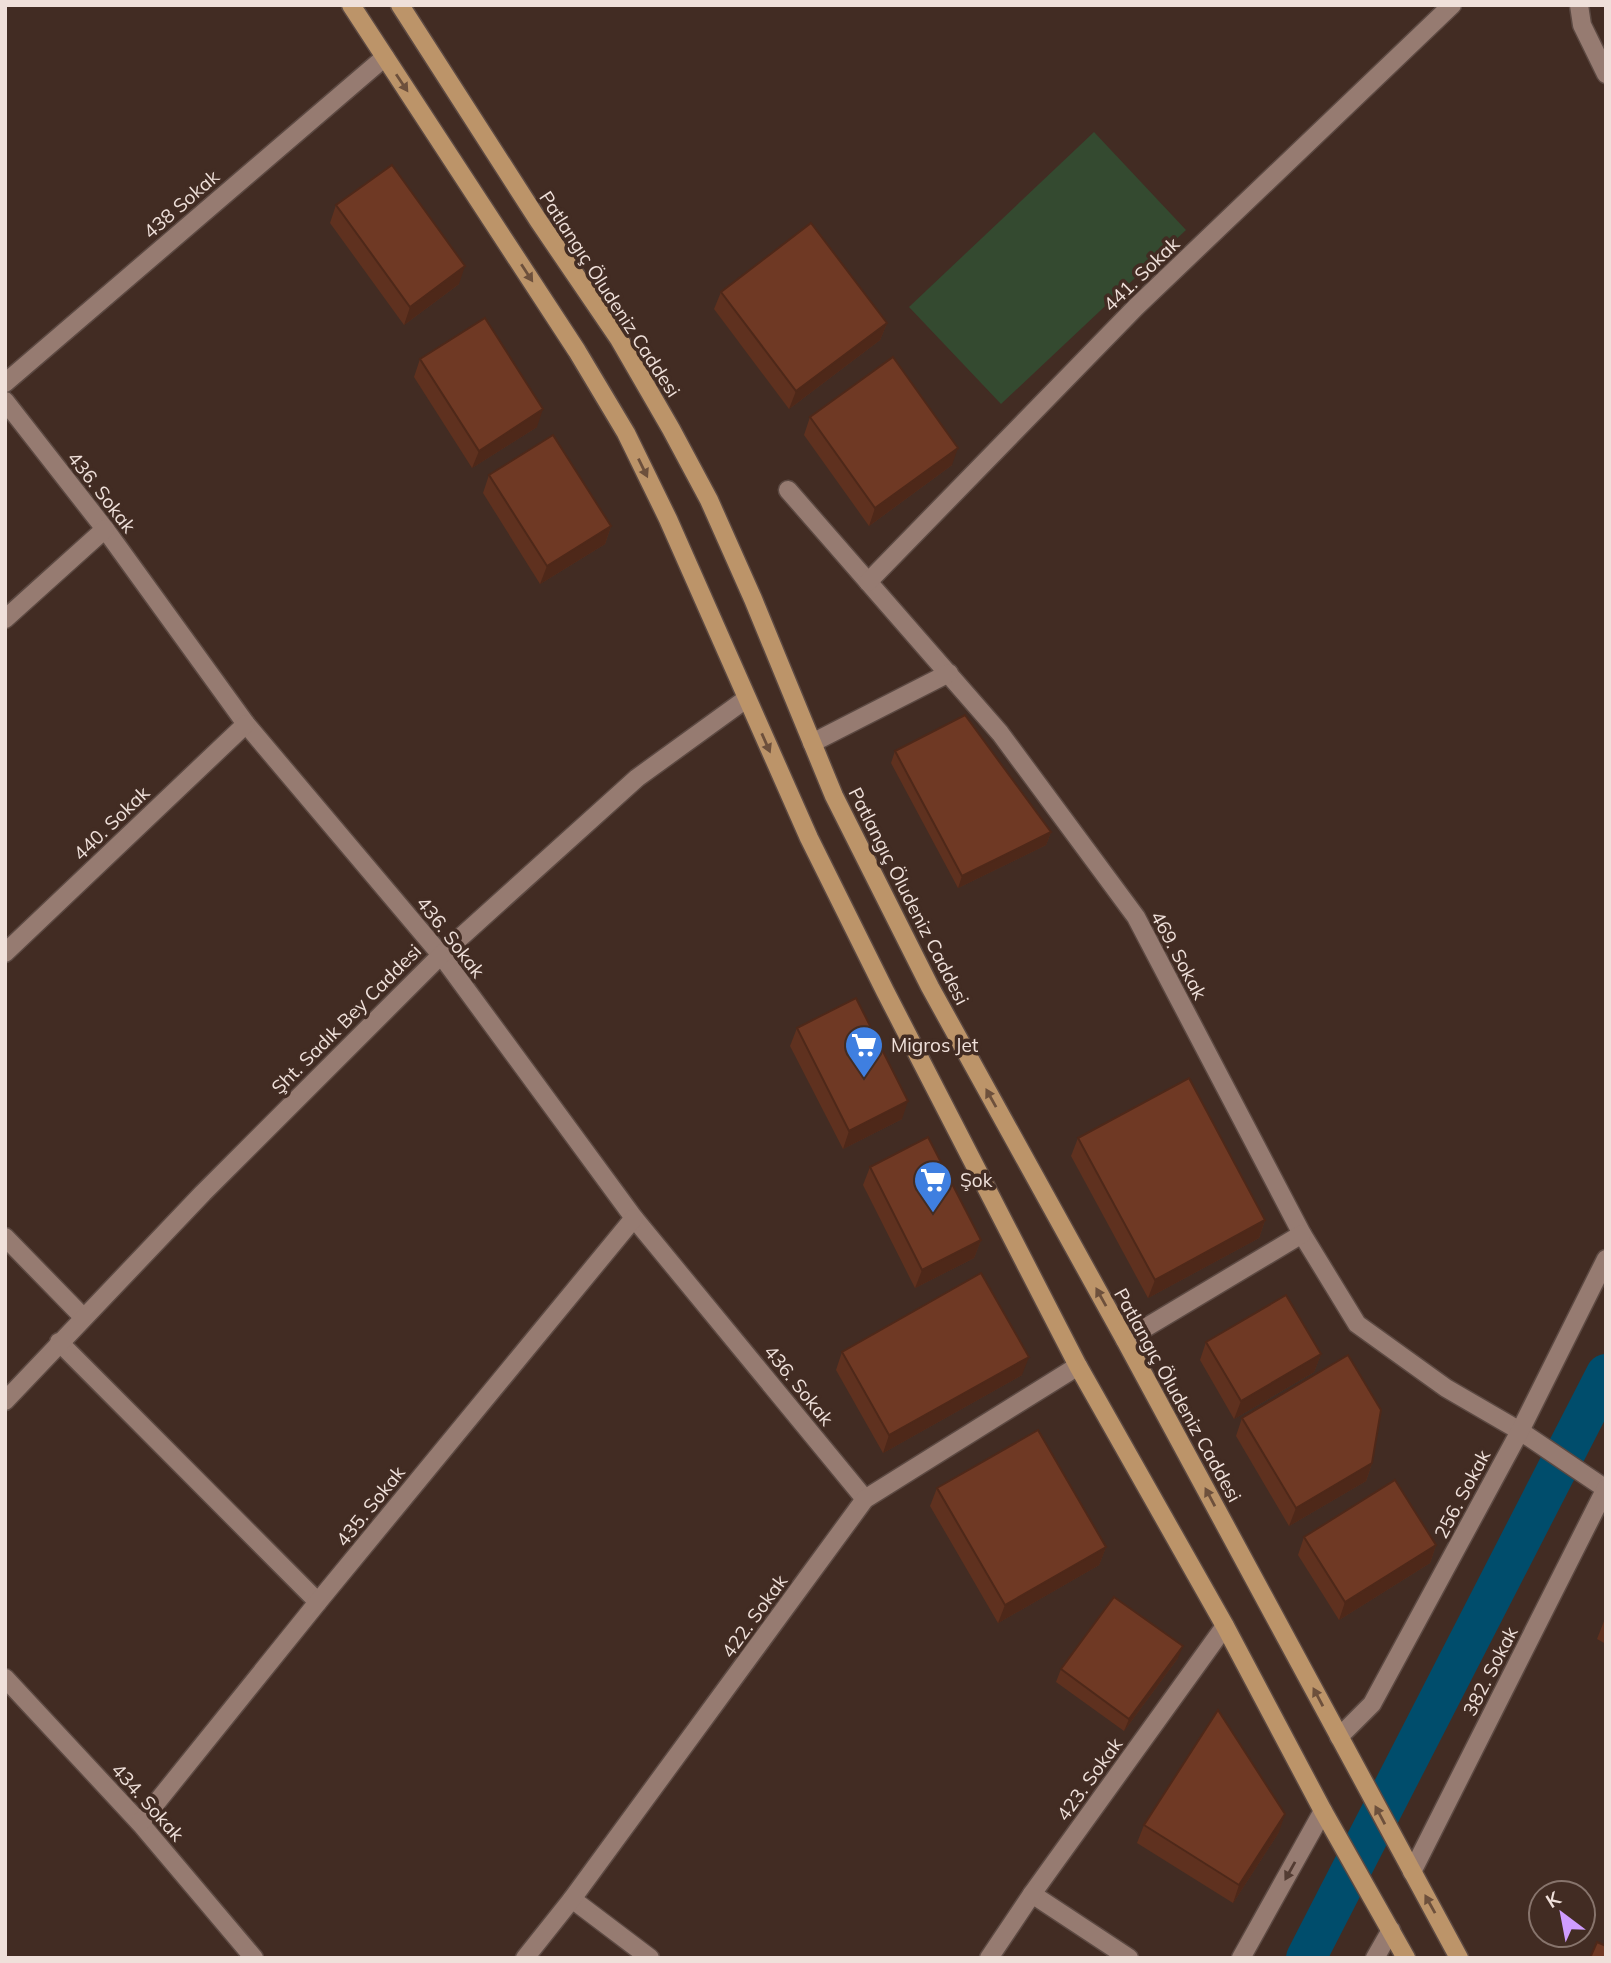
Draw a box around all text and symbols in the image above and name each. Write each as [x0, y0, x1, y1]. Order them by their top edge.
one-way arrow [395, 73, 408, 93]
street label: 438 Sokak [138, 164, 224, 243]
street label: Patlangıç Öludeniz Caddesi [534, 186, 686, 402]
street label: 441. Sokak [1098, 232, 1184, 316]
one-way arrow [520, 264, 534, 282]
street label: 436. Sokak [63, 446, 141, 538]
one-way arrow [638, 458, 649, 478]
one-way arrow [760, 733, 772, 753]
street label: 440. Sokak [68, 781, 154, 865]
street label: Patlangıç Öludeniz Caddesi [844, 783, 974, 1009]
street label: 436. Sokak [412, 891, 490, 983]
street label: 469. Sokak [1146, 907, 1212, 1004]
street label: Şht. Sadık Bey Caddesi [266, 939, 426, 1099]
supermarket icon: Migros Jet [843, 1024, 885, 1079]
place label: Migros Jet [891, 1033, 979, 1057]
one-way arrow [985, 1089, 997, 1108]
supermarket icon: Şok [912, 1159, 954, 1214]
place label: Şok [960, 1168, 993, 1192]
street label: Patlangıç Öludeniz Caddesi [1109, 1284, 1247, 1506]
one-way arrow [1095, 1288, 1107, 1307]
street label: 436. Sokak [759, 1340, 839, 1430]
street label: 256. Sokak [1429, 1445, 1495, 1542]
street label: 435. Sokak [330, 1461, 410, 1551]
one-way arrow [1204, 1487, 1216, 1507]
street label: 422. Sokak [716, 1570, 792, 1662]
street label: 382. Sokak [1457, 1622, 1523, 1720]
one-way arrow [1312, 1687, 1324, 1707]
street label: 423. Sokak [1051, 1733, 1127, 1825]
street label: 434. Sokak [107, 1758, 190, 1846]
one-way arrow [1375, 1804, 1387, 1824]
one-way arrow [1284, 1861, 1296, 1881]
north arrow [1527, 1879, 1597, 1949]
text: K [1541, 1885, 1566, 1913]
one-way arrow [1424, 1894, 1436, 1913]

